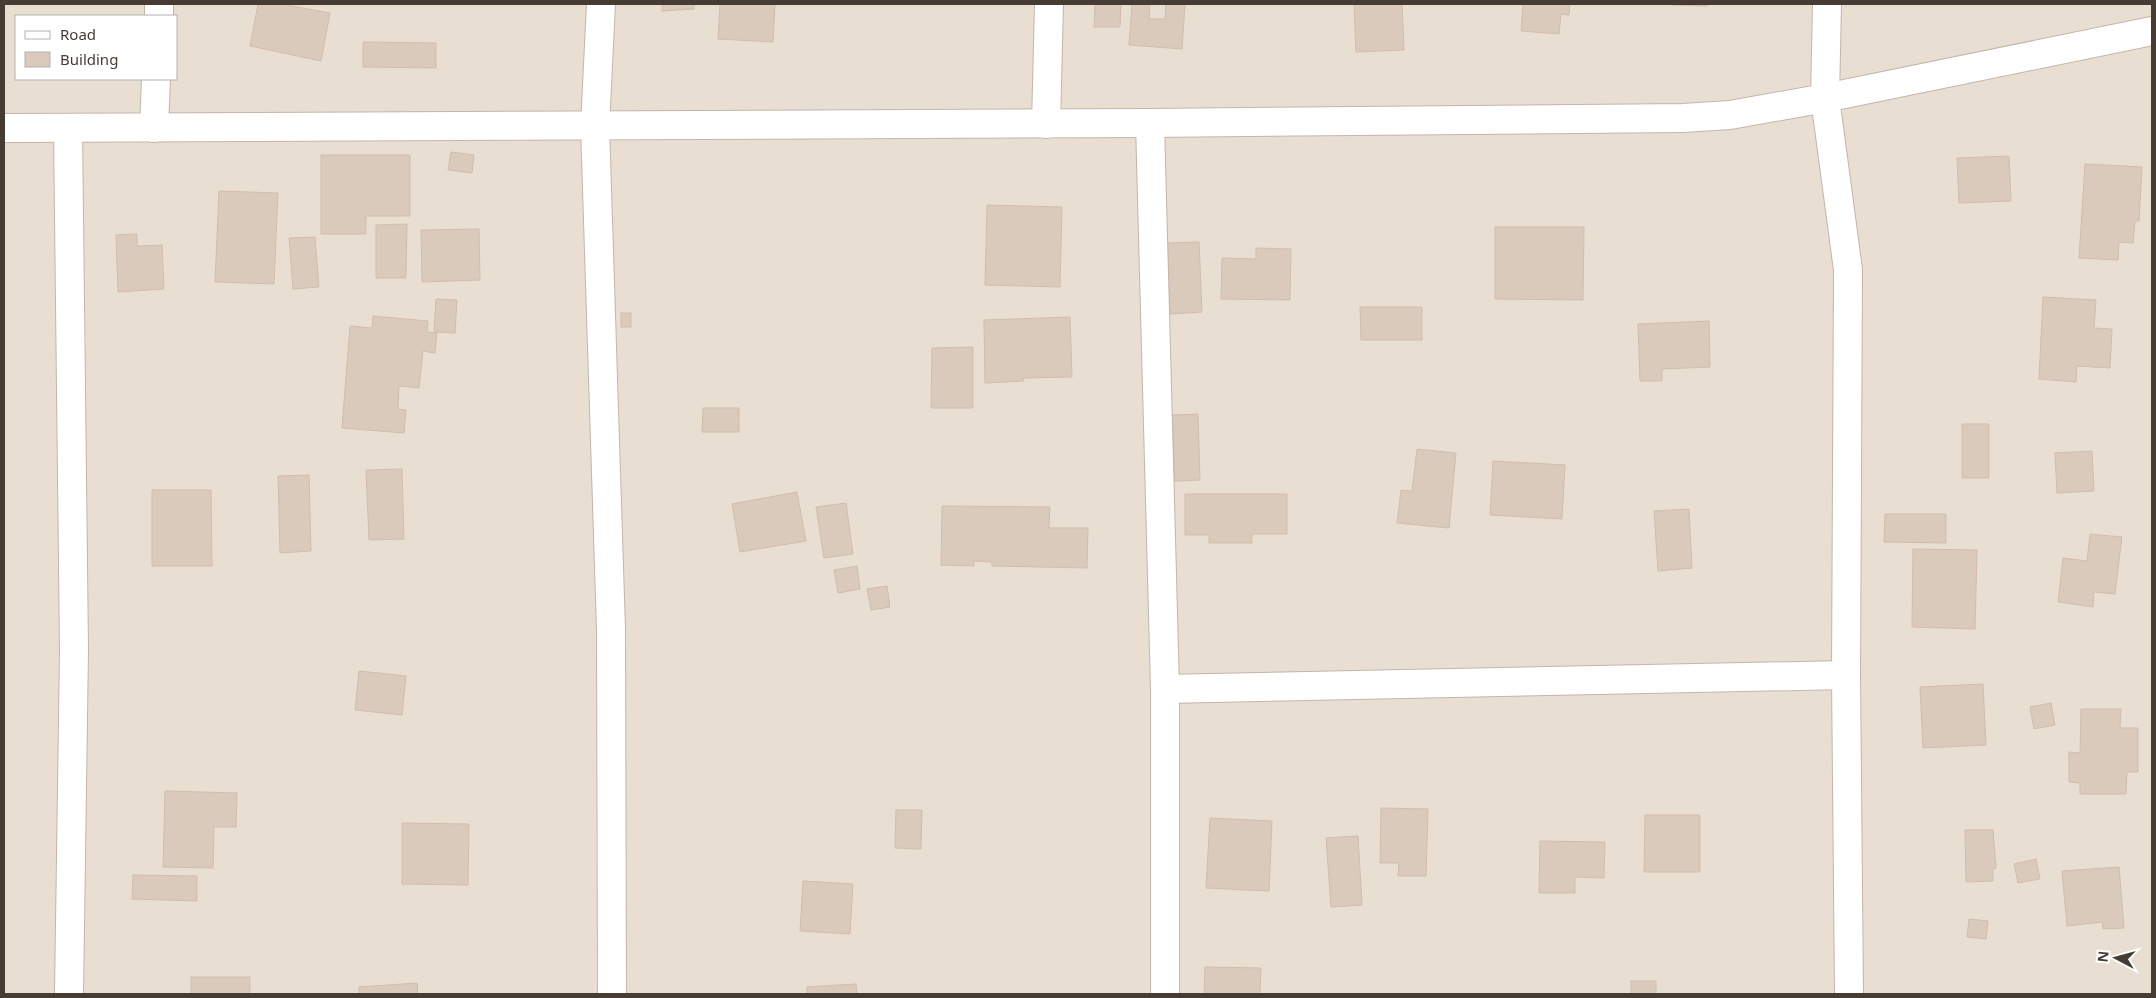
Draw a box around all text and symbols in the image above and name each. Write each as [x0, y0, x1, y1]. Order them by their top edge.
legend [15, 15, 178, 80]
text: Road [60, 24, 96, 44]
text: Building [60, 49, 118, 69]
north arrow [2091, 933, 2141, 983]
text: N [2093, 950, 2113, 963]

